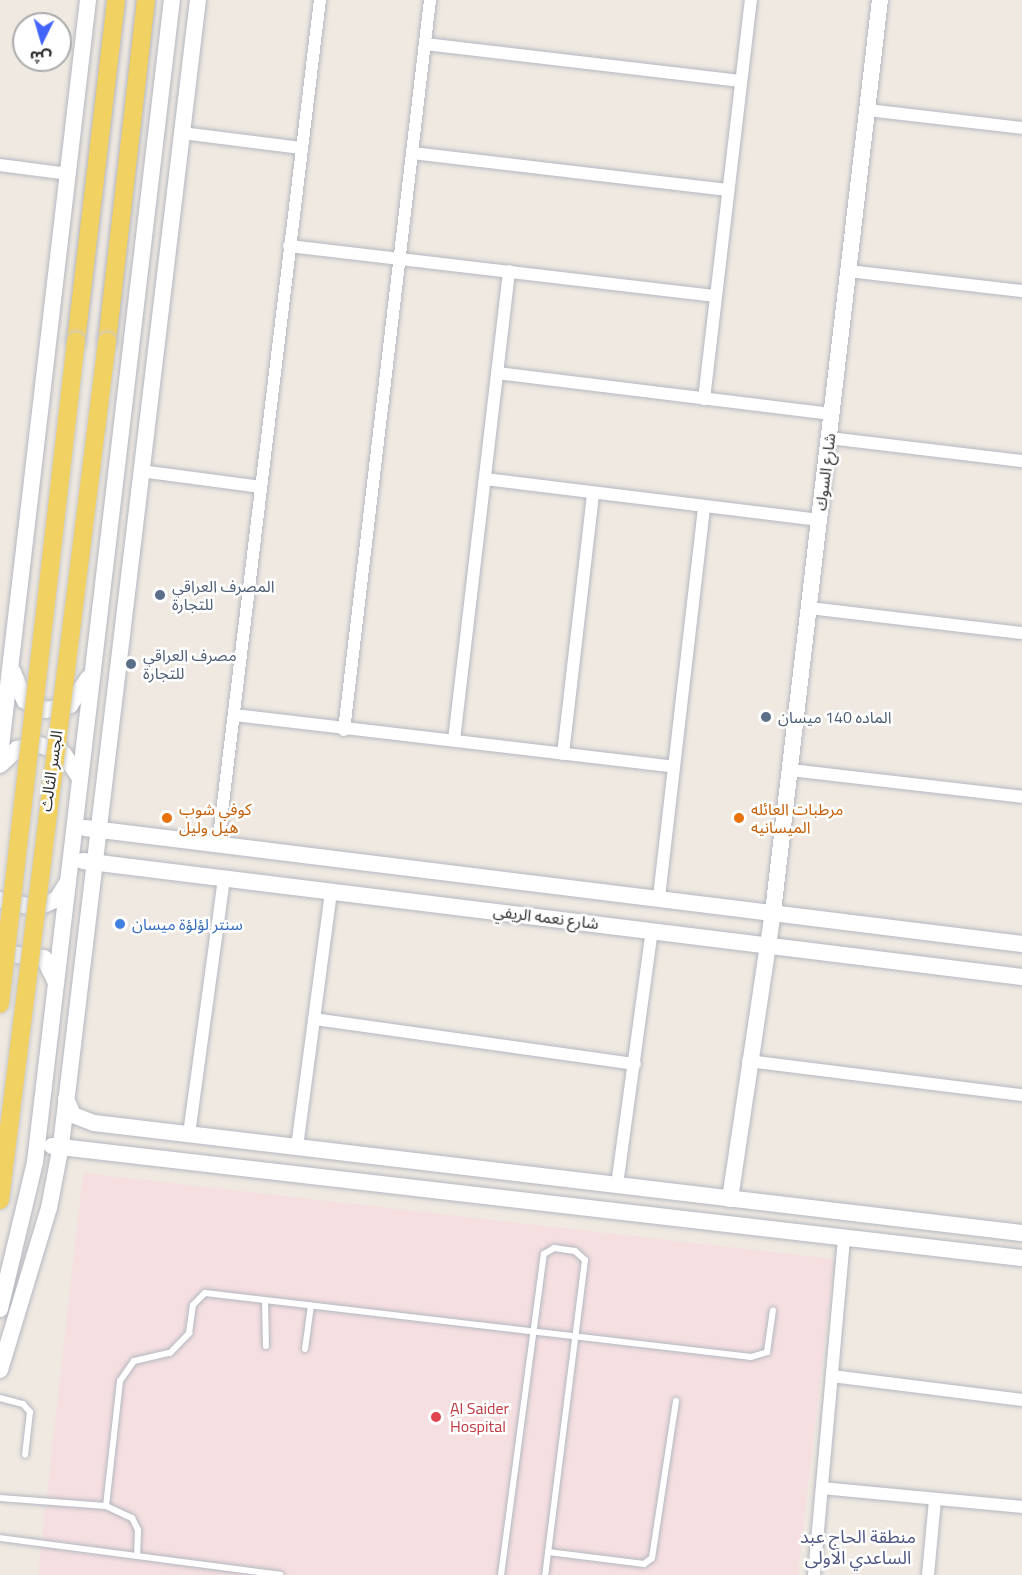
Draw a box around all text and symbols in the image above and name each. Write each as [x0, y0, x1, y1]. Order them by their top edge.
north arrow [12, 12, 72, 72]
text: ش [29, 45, 53, 71]
street label: شارع السوك [811, 432, 839, 512]
place label: المصرف العراقي للتجارة [172, 576, 274, 614]
marker: المصرف العراقي للتجارة [153, 588, 167, 602]
place label: مصرف العراقي للتجارة [143, 645, 237, 683]
marker: مصرف العراقي للتجارة [124, 657, 138, 671]
place label: الماده 140 ميسان [778, 707, 891, 727]
marker: الماده 140 ميسان [759, 710, 773, 724]
street label: الجسر الثالث [36, 729, 66, 813]
place label: كوفي شوب هيل وليل [179, 799, 252, 837]
place label: مرطبات العائله الميسانيه [751, 799, 843, 837]
marker: كوفي شوب هيل وليل [160, 811, 174, 825]
marker: مرطبات العائله الميسانيه [732, 811, 746, 825]
street label: شارع نعمه الريفي [492, 901, 600, 933]
place label: سنتر لؤلؤة ميسان [132, 914, 243, 934]
marker: سنتر لؤلؤة ميسان [113, 917, 127, 931]
place label: ِAl Saider Hospital [450, 1398, 509, 1436]
marker: ِAl Saider Hospital [427, 1408, 445, 1426]
district label: منطقة الحاج عبد الساعدي الاولى [800, 1527, 916, 1570]

